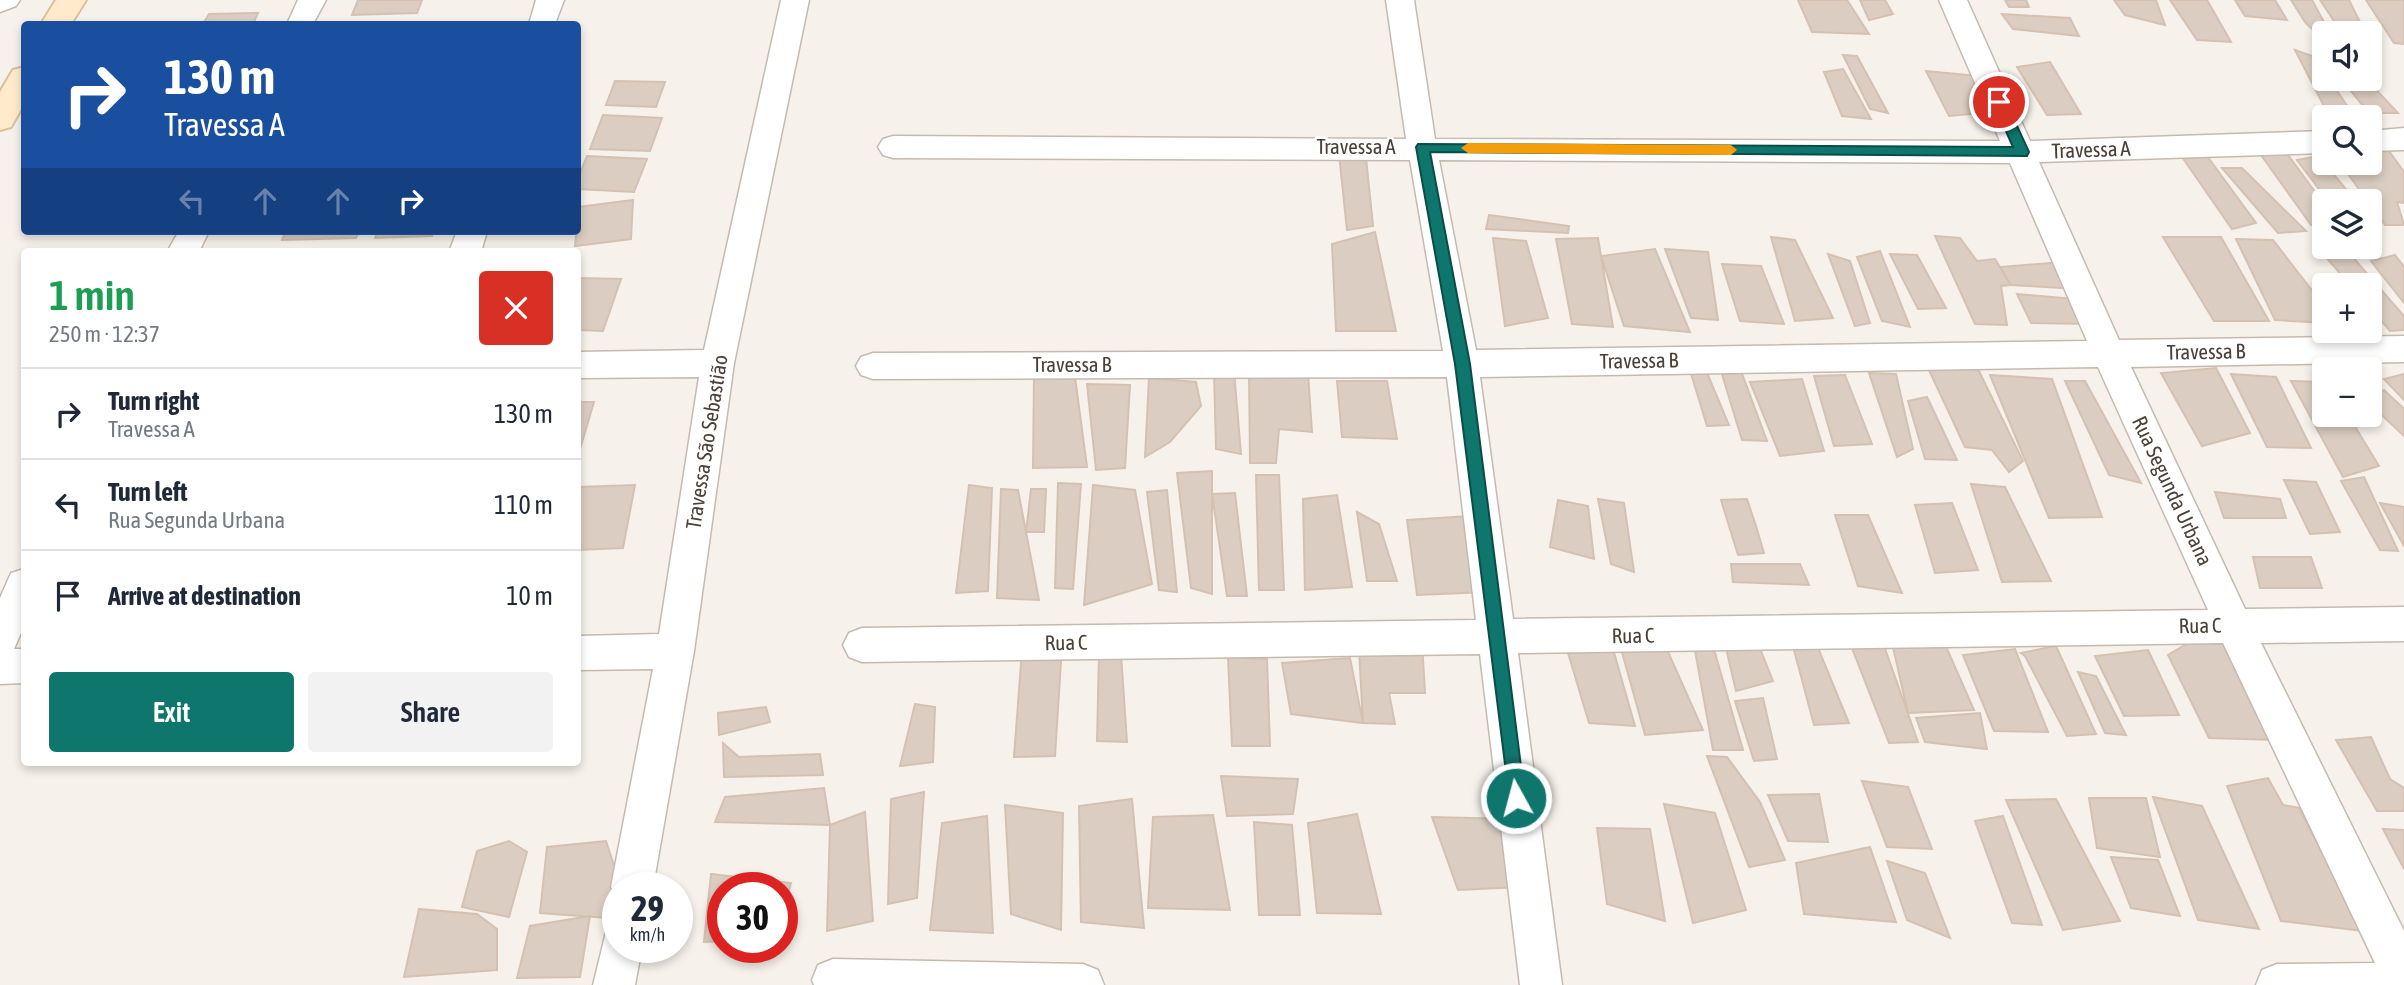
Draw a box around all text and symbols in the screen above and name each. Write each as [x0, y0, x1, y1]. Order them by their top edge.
map controls [2312, 21, 2382, 427]
button: sound [2312, 21, 2382, 91]
text: 130 m [164, 48, 275, 104]
icon: right [49, 49, 140, 140]
pin [1969, 72, 2029, 132]
icon: arrive [1980, 83, 2018, 121]
button: search [2312, 105, 2382, 175]
text: Travessa A [164, 106, 285, 143]
street label: Travessa A [1316, 134, 1396, 158]
street label: Travessa A [2051, 136, 2132, 162]
icon: left [173, 182, 211, 220]
icon: ahead [246, 182, 284, 220]
icon: ahead [319, 182, 357, 220]
icon: right [392, 182, 430, 220]
button: layers [2312, 189, 2382, 259]
text: 1 min [49, 271, 135, 319]
button: close [479, 271, 553, 345]
button: + [2312, 273, 2382, 343]
text: 250 m · 12:37 [49, 321, 160, 347]
street label: Travessa B [2166, 338, 2246, 364]
street label: Travessa B [1599, 347, 1679, 373]
street label: Travessa B [1033, 352, 1111, 376]
street label: Travessa São Sebastião [680, 353, 732, 531]
button: − [2312, 357, 2382, 427]
text: Turn right [108, 386, 199, 416]
icon: right [49, 395, 87, 433]
text: 130 m [494, 399, 553, 429]
street label: Rua Segunda Urbana [2128, 412, 2218, 569]
text: Travessa A [108, 416, 195, 442]
text: Turn left [108, 477, 188, 507]
icon: left [49, 486, 87, 524]
text: 110 m [494, 490, 553, 520]
text: Rua Segunda Urbana [108, 507, 285, 533]
icon: arrive [49, 577, 87, 615]
text: Arrive at destination [108, 581, 301, 611]
text: 10 m [506, 581, 553, 611]
street label: Rua C [2178, 613, 2222, 637]
street label: Rua C [1611, 623, 1655, 647]
street label: Rua C [1044, 630, 1088, 654]
button: Exit [49, 672, 294, 752]
button: Share [308, 672, 553, 752]
position arrow [1479, 761, 1553, 835]
speed limit sign: 30 [707, 872, 798, 963]
text: 29 [631, 888, 664, 928]
text: km/h [630, 924, 665, 945]

